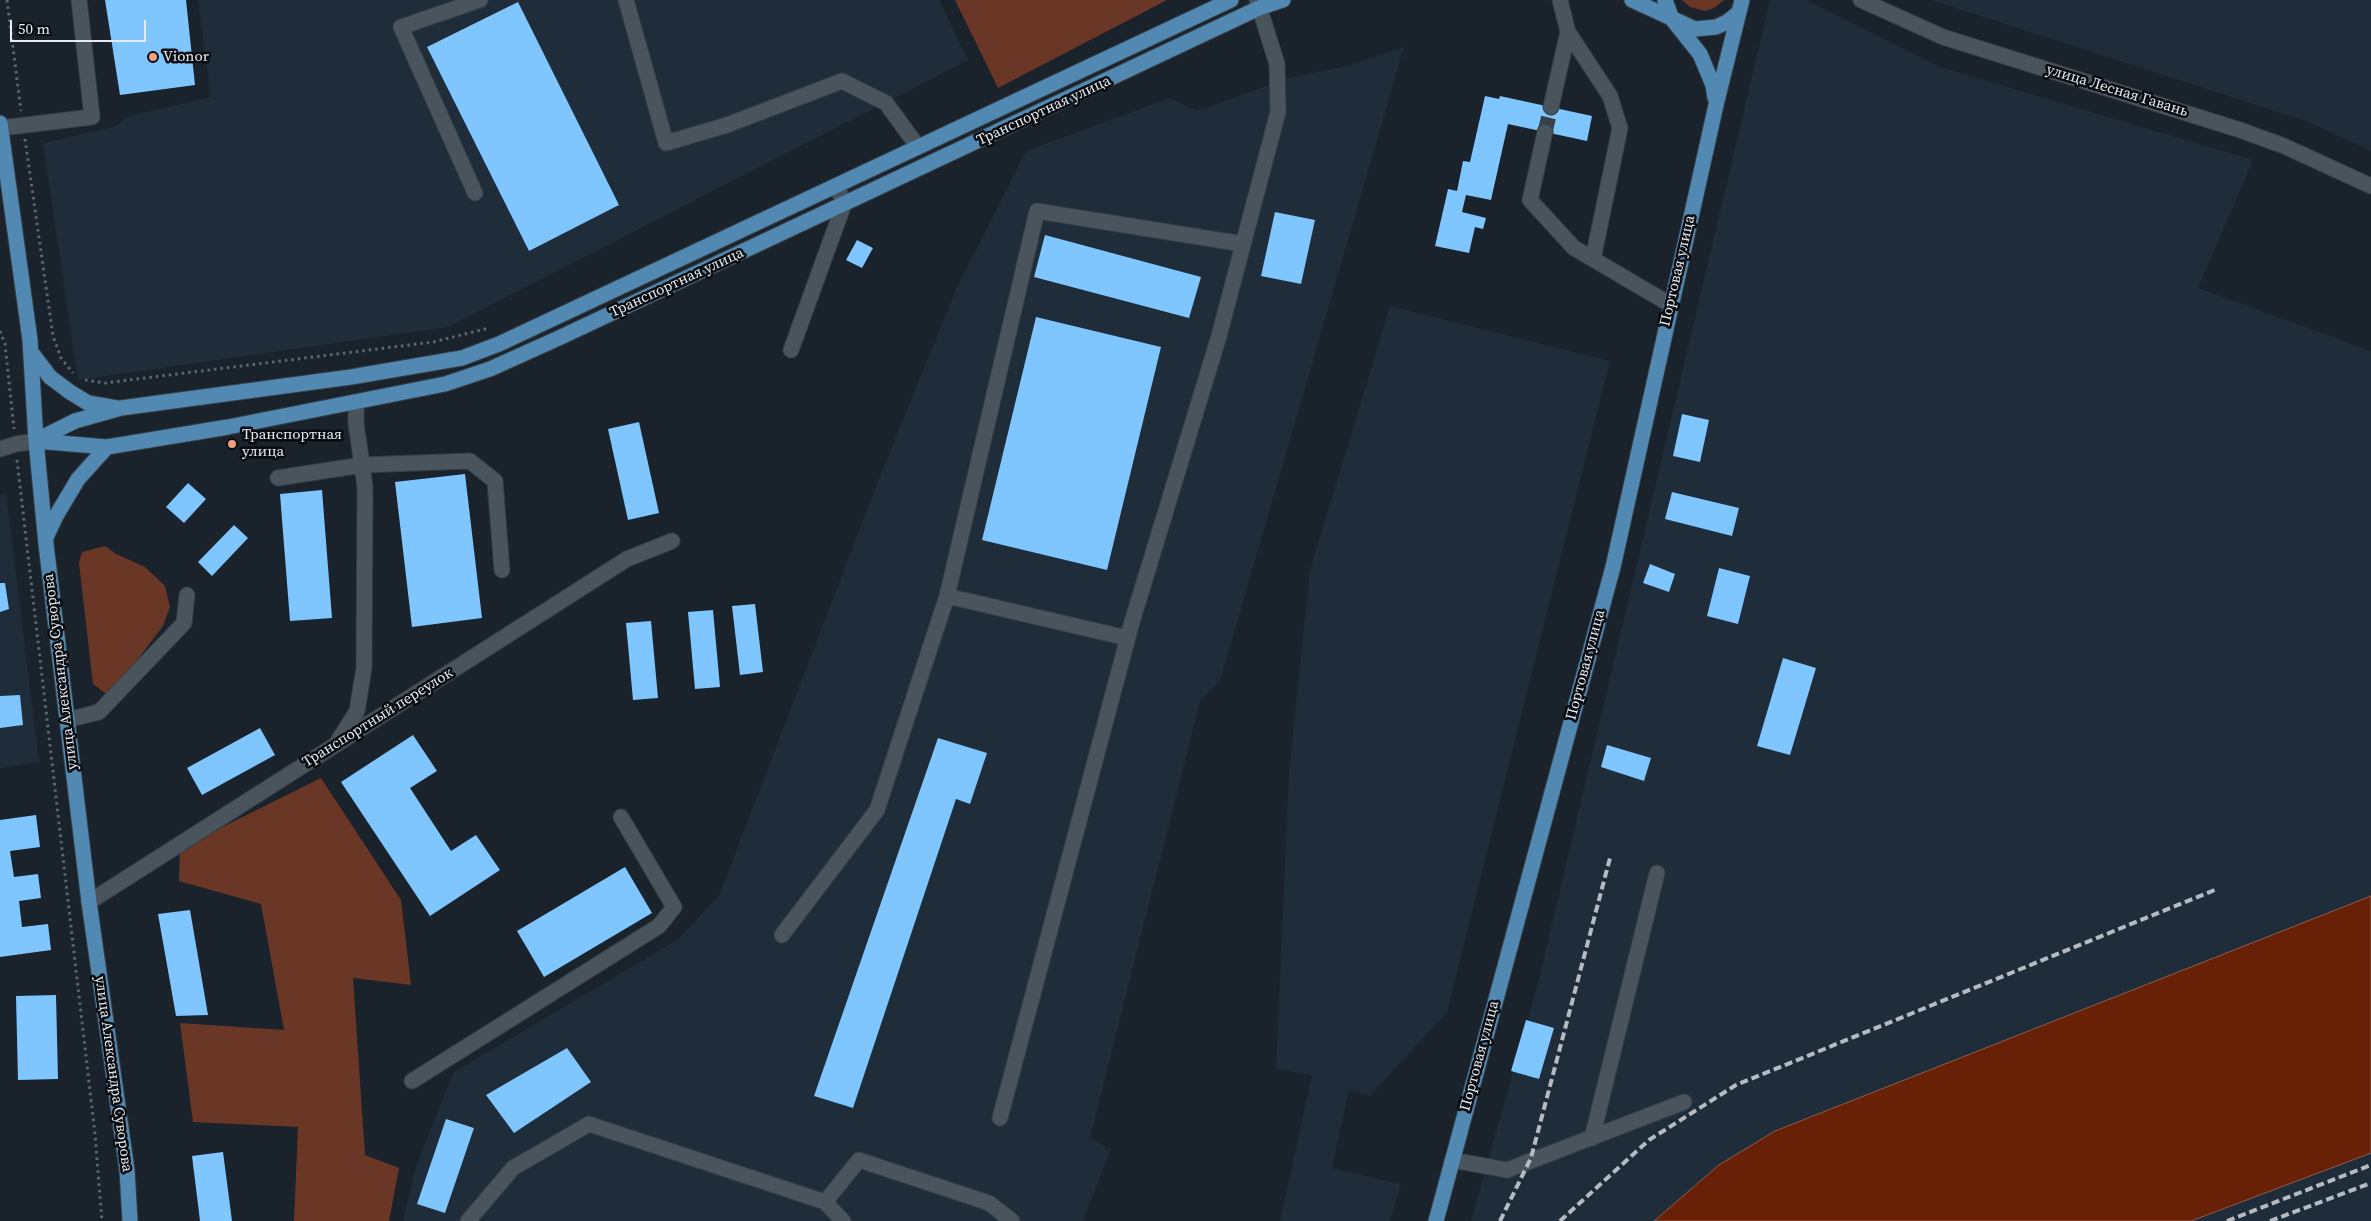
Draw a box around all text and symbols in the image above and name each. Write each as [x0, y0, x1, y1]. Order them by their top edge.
scale bar [12, 10, 149, 42]
text: 50 m [18, 18, 50, 39]
place label: Vionor [163, 48, 209, 66]
marker: Vionor [147, 51, 159, 63]
street label: улица Лесная Гавань [2044, 61, 2190, 121]
street label: Транспортная улица [974, 72, 1114, 150]
street label: Портовая улица [1656, 214, 1700, 328]
street label: Транспортная улица [607, 244, 747, 322]
place label: Транспортная улица [242, 426, 342, 461]
marker: Транспортная улица [226, 438, 238, 450]
street label: улица Александра Суворова [40, 573, 82, 771]
street label: Портовая улица [1563, 608, 1609, 722]
street label: Транспортный переулок [300, 664, 456, 772]
street label: улица Александра Суворова [90, 975, 136, 1173]
street label: Портовая улица [1457, 999, 1503, 1113]

